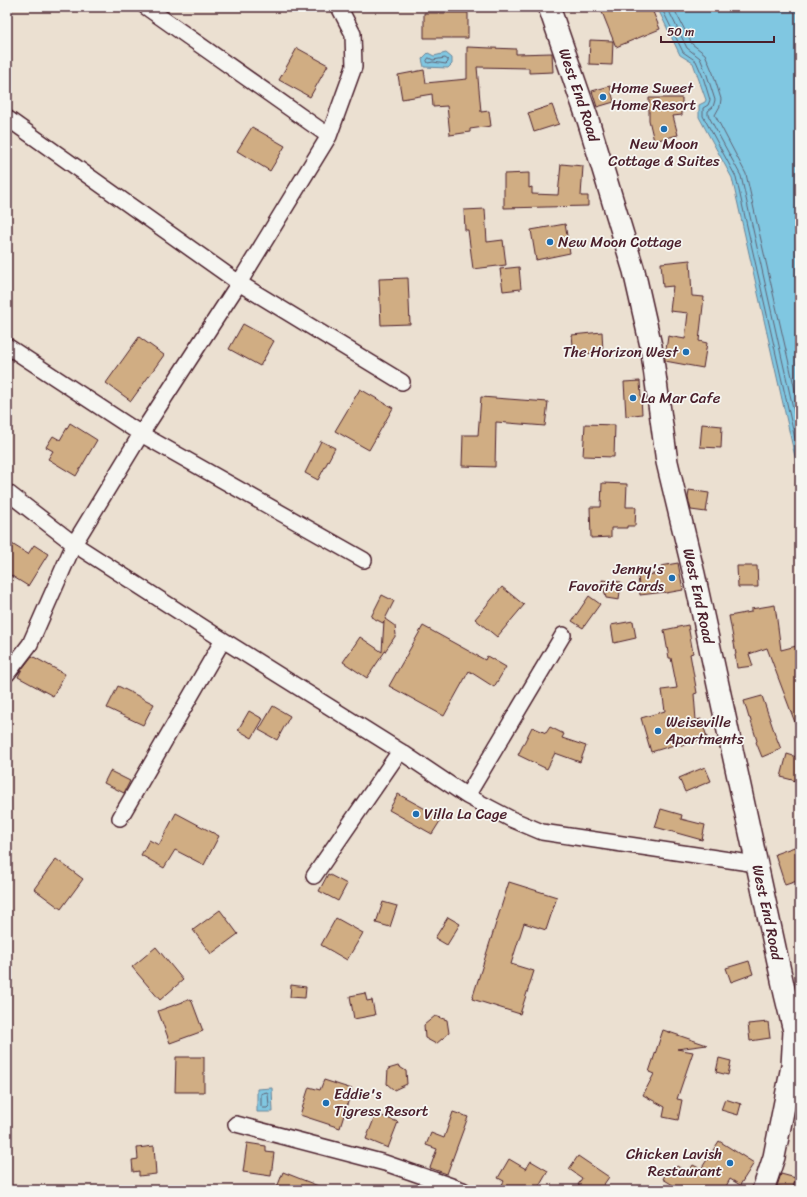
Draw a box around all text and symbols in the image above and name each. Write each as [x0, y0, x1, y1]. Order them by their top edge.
scale bar [661, 18, 774, 44]
text: 50 m [667, 21, 694, 43]
street label: West End Road [551, 45, 607, 146]
place label: Home Sweet Home Resort [611, 75, 696, 118]
marker: Home Sweet Home Resort [598, 92, 608, 102]
marker: New Moon Cottage & Suites [659, 124, 669, 134]
place label: New Moon Cottage & Suites [608, 131, 720, 174]
place label: New Moon Cottage [558, 229, 682, 255]
marker: New Moon Cottage [545, 237, 555, 247]
place label: The Horizon West [563, 339, 679, 365]
marker: The Horizon West [681, 347, 691, 357]
place label: La Mar Cafe [641, 385, 721, 411]
marker: La Mar Cafe [628, 393, 638, 403]
street label: West End Road [675, 546, 722, 647]
place label: Jenny's Favorite Cards [569, 556, 665, 599]
marker: Jenny's Favorite Cards [667, 573, 677, 583]
place label: Weiseville Apartments [665, 709, 744, 752]
marker: Weiseville Apartments [653, 726, 663, 736]
place label: Villa La Cage [424, 801, 507, 827]
marker: Villa La Cage [411, 809, 421, 819]
street label: West End Road [744, 862, 791, 964]
place label: Eddie's Tigress Resort [334, 1081, 429, 1124]
marker: Eddie's Tigress Resort [321, 1098, 331, 1108]
place label: Chicken Lavish Restaurant [626, 1141, 722, 1184]
marker: Chicken Lavish Restaurant [725, 1158, 735, 1168]

